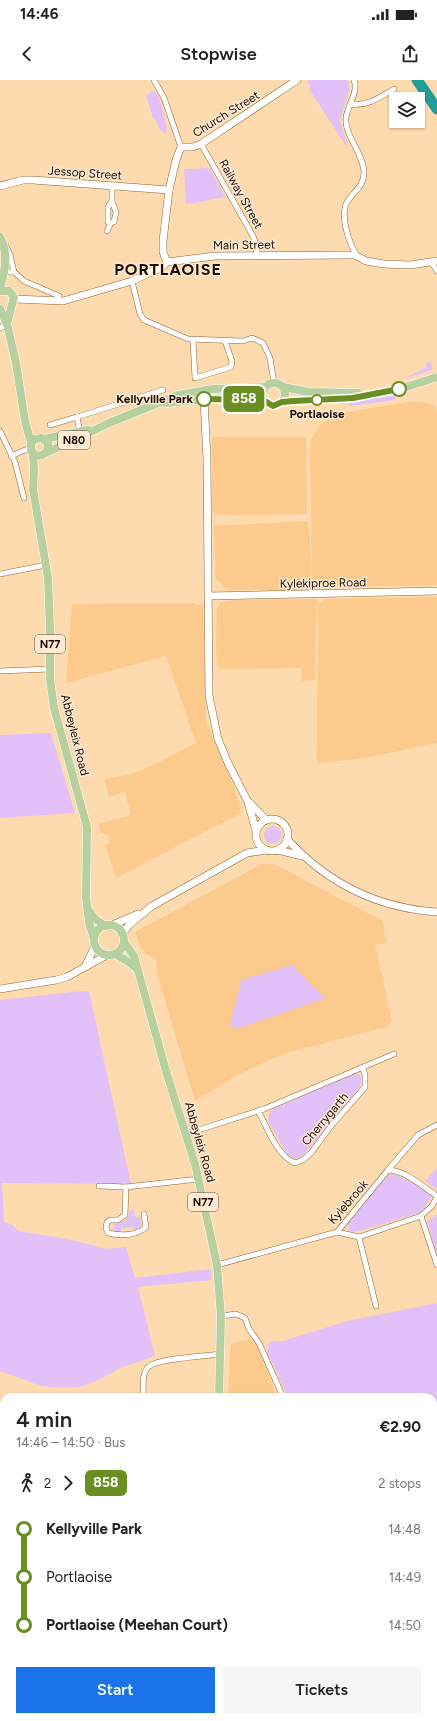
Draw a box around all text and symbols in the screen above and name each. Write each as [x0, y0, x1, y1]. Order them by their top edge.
text: 14:46 [20, 5, 59, 23]
icon: back [16, 43, 38, 65]
text: Stopwise [180, 43, 257, 65]
icon: share [399, 43, 421, 65]
street label: Church Street [190, 88, 262, 140]
map controls [389, 92, 425, 128]
button: layers [389, 92, 425, 128]
street label: Railway Street [216, 157, 266, 232]
street label: Jessop Street [47, 163, 123, 183]
street label: Main Street [213, 237, 276, 253]
district label: PORTLAOISE [114, 260, 222, 279]
unlabelled marker [391, 381, 407, 397]
line badge: 858 [221, 386, 267, 412]
text: 858 [231, 390, 257, 407]
marker: Kellyville Park [196, 391, 212, 407]
place label: Kellyville Park [116, 392, 194, 406]
marker: Portlaoise [311, 394, 323, 406]
place label: Portlaoise [289, 407, 345, 421]
road number: N80 [58, 431, 90, 449]
street label: Kylekiproe Road [280, 575, 366, 591]
road number: N77 [35, 635, 65, 653]
street label: Abbeyleix Road [58, 693, 92, 777]
street label: Cherrygarth [299, 1090, 351, 1148]
street label: Abbeyleix Road [182, 1100, 218, 1184]
street label: Kylebrook [325, 1177, 371, 1227]
road number: N77 [188, 1193, 218, 1211]
text: 4 min [16, 1406, 72, 1433]
text: €2.90 [380, 1418, 421, 1436]
text: 14:46 – 14:50 · Bus [16, 1435, 125, 1450]
icon: walk [16, 1472, 38, 1494]
icon: forward [57, 1472, 79, 1494]
text: 858 [93, 1474, 119, 1491]
text: 2 [44, 1476, 51, 1491]
text: 2 stops [378, 1476, 421, 1491]
text: Kellyville Park [46, 1520, 142, 1538]
text: 14:48 [388, 1522, 421, 1537]
text: Portlaoise [46, 1568, 112, 1586]
text: 14:49 [389, 1570, 421, 1585]
text: Portlaoise (Meehan Court) [46, 1616, 228, 1634]
text: 14:50 [388, 1618, 421, 1633]
button: Start [16, 1667, 215, 1713]
button: Tickets [223, 1667, 421, 1713]

